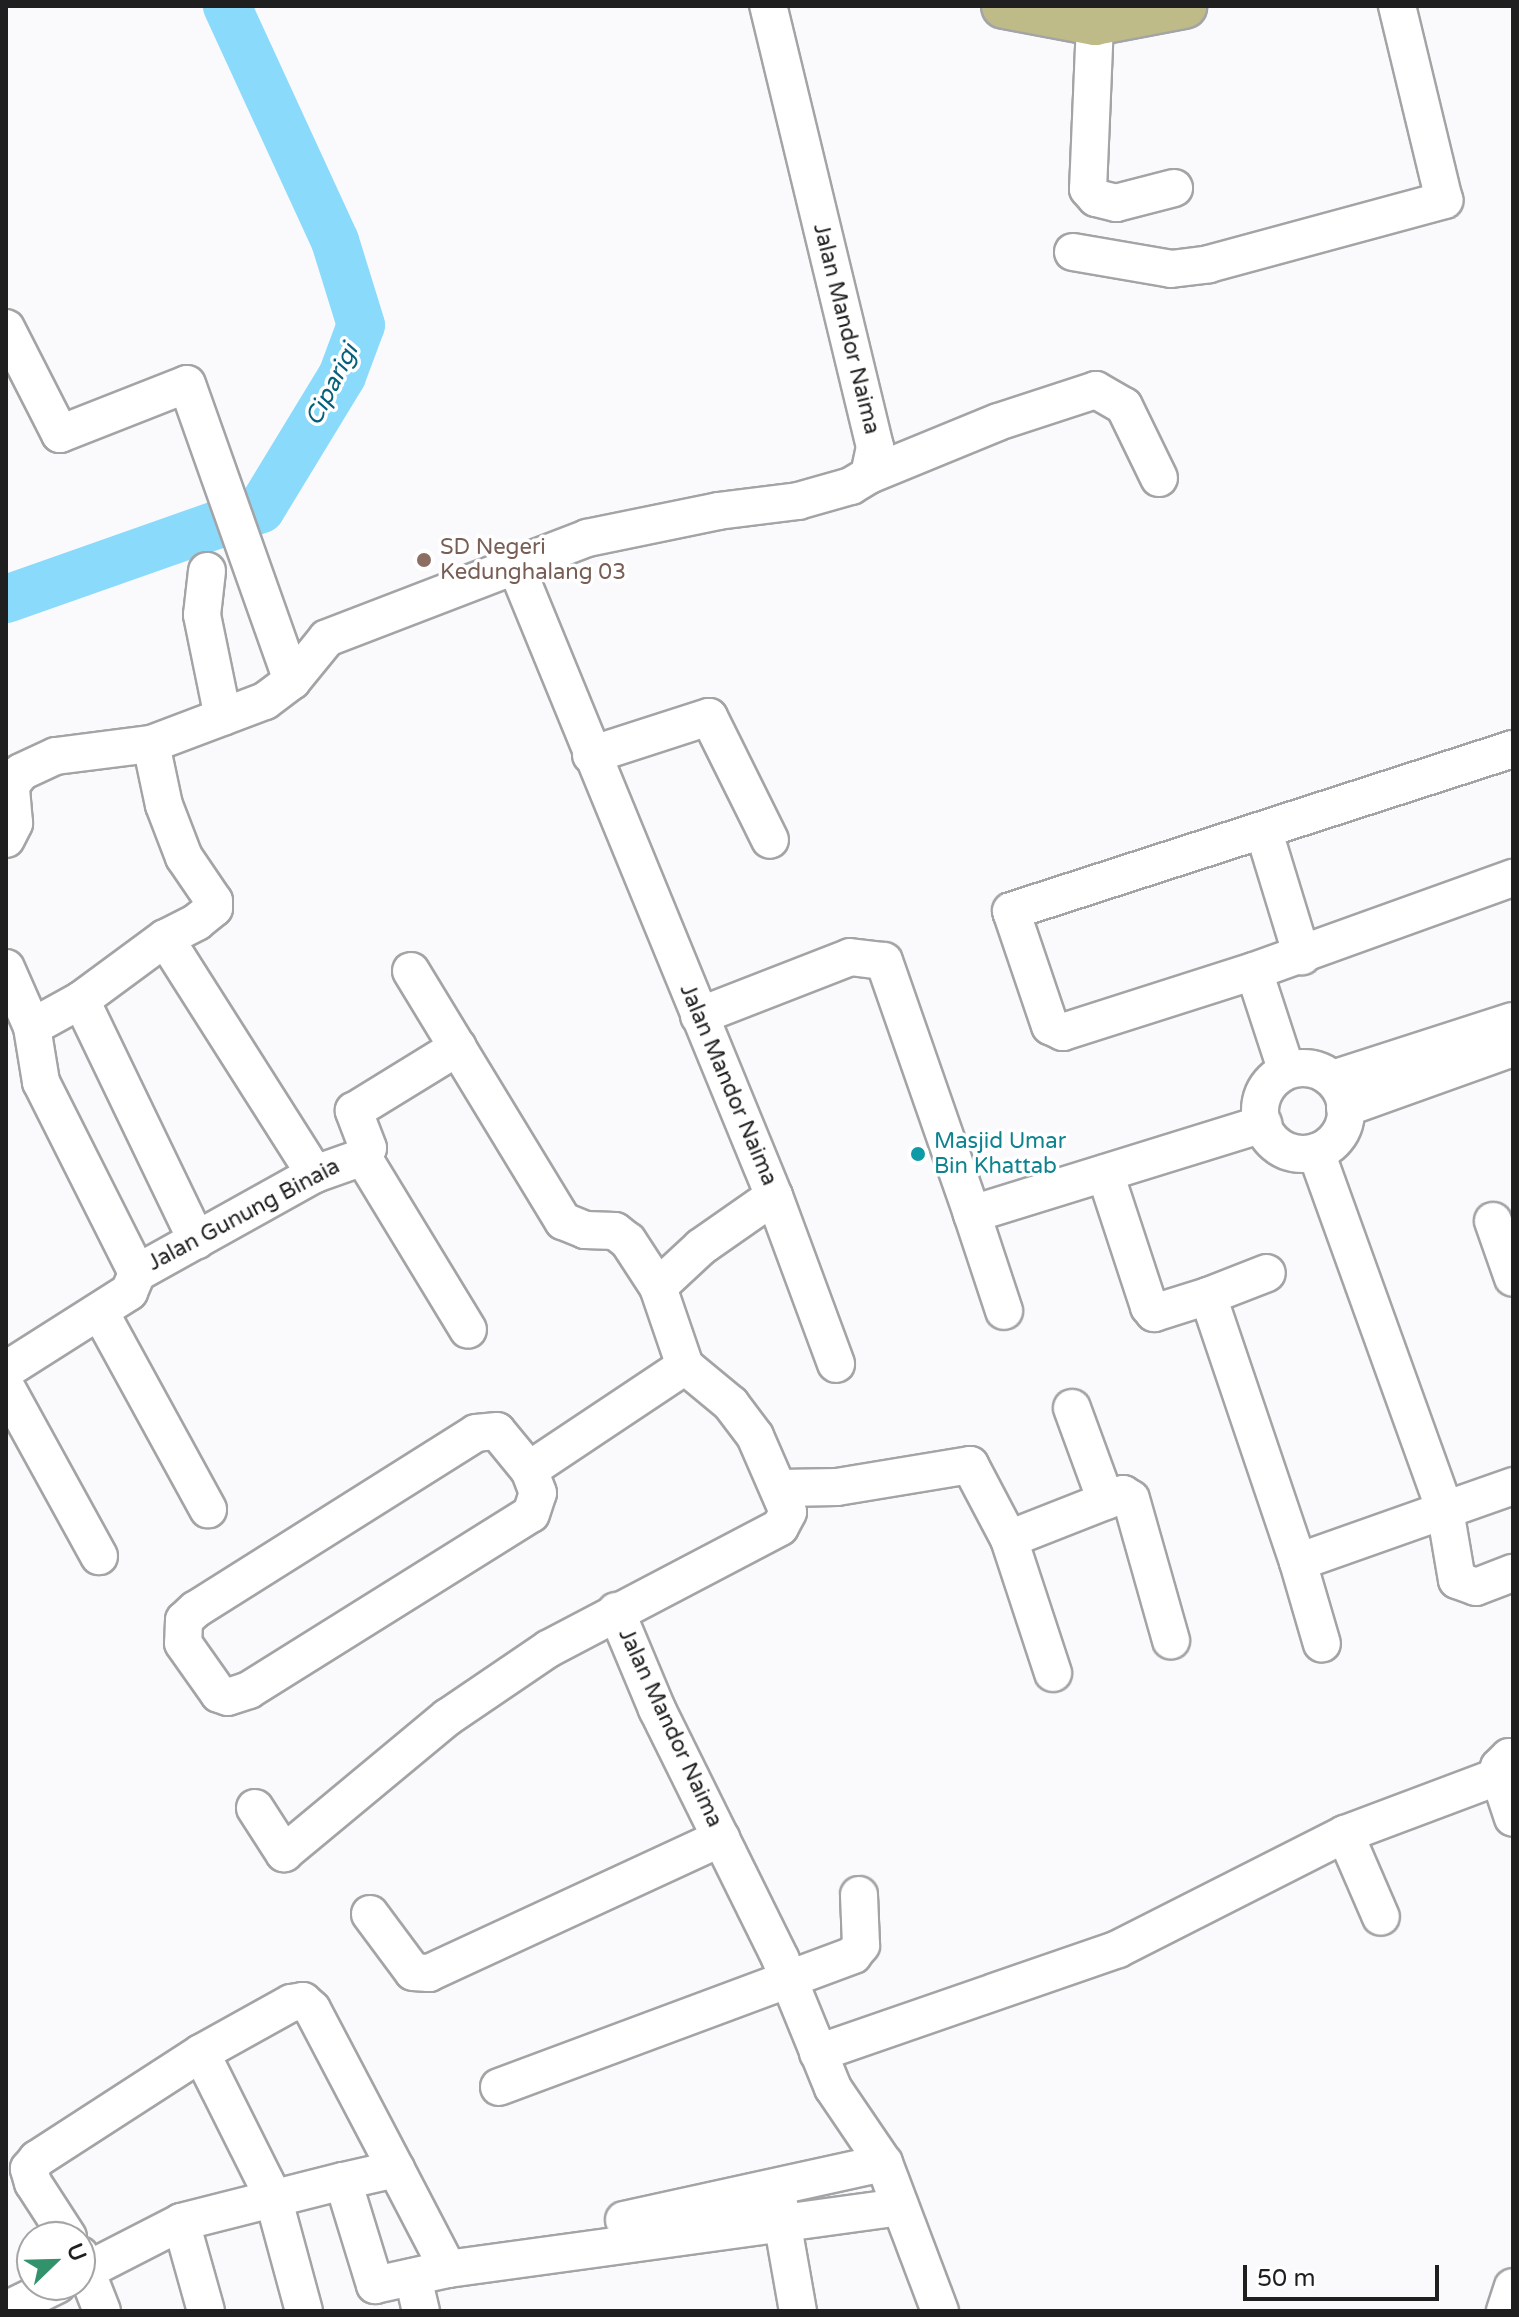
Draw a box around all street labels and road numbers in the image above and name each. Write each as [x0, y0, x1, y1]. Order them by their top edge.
street label: Jalan Mandor Naima [807, 221, 885, 437]
street label: Jalan Mandor Naima [674, 980, 782, 1190]
street label: Jalan Gunung Binaia [144, 1153, 344, 1277]
street label: Jalan Mandor Naima [612, 1625, 728, 1831]

